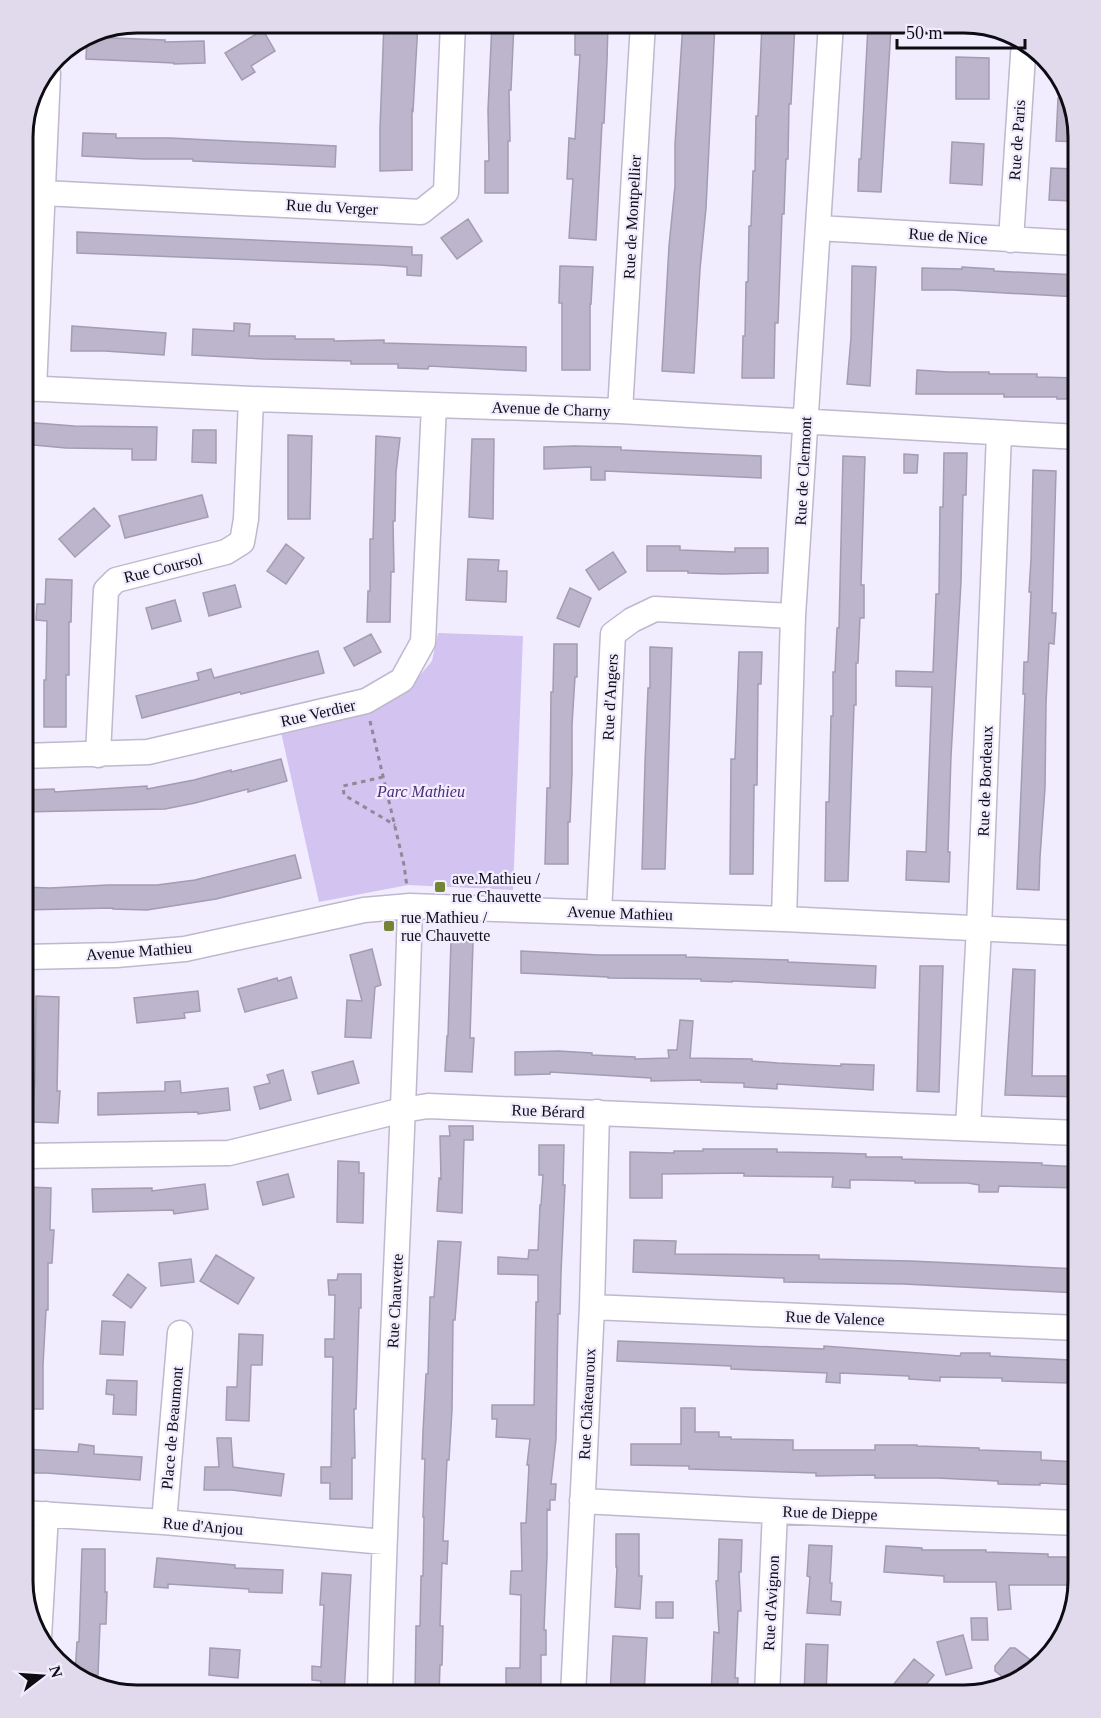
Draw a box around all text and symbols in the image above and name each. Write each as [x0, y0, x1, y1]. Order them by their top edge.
scale bar [897, 12, 1024, 50]
text: 50 m [906, 23, 943, 43]
street label: Rue de Paris [1006, 99, 1028, 181]
street label: Rue de Montpellier [620, 154, 645, 280]
street label: Rue du Verger [286, 196, 379, 219]
street label: Rue de Nice [908, 225, 988, 247]
street label: Avenue de Charny [491, 398, 611, 421]
street label: Rue de Clermont [792, 415, 814, 526]
street label: Rue Coursol [122, 550, 205, 586]
street label: Rue d'Angers [599, 653, 622, 741]
street label: Rue Verdier [279, 696, 358, 730]
street label: Rue de Bordeaux [975, 725, 995, 837]
park label: Parc Mathieu [376, 783, 465, 800]
place label: ave.Mathieu / rue Chauvette [452, 870, 541, 905]
marker: ave.Mathieu / rue Chauvette [433, 880, 447, 894]
street label: Avenue Mathieu [567, 903, 673, 923]
place label: rue Mathieu / rue Chauvette [401, 909, 490, 944]
marker: rue Mathieu / rue Chauvette [382, 919, 396, 933]
street label: Avenue Mathieu [86, 939, 192, 963]
street label: Rue Bérard [511, 1101, 585, 1121]
street label: Rue Chauvette [384, 1253, 406, 1349]
street label: Rue de Valence [785, 1308, 885, 1328]
street label: Rue Châteauroux [576, 1348, 598, 1460]
street label: Place de Beaumont [158, 1365, 186, 1490]
street label: Rue de Dieppe [782, 1503, 878, 1524]
street label: Rue d'Anjou [162, 1514, 244, 1539]
street label: Rue d'Avignon [760, 1555, 783, 1651]
north arrow [12, 1646, 72, 1706]
text: N [46, 1664, 66, 1680]

